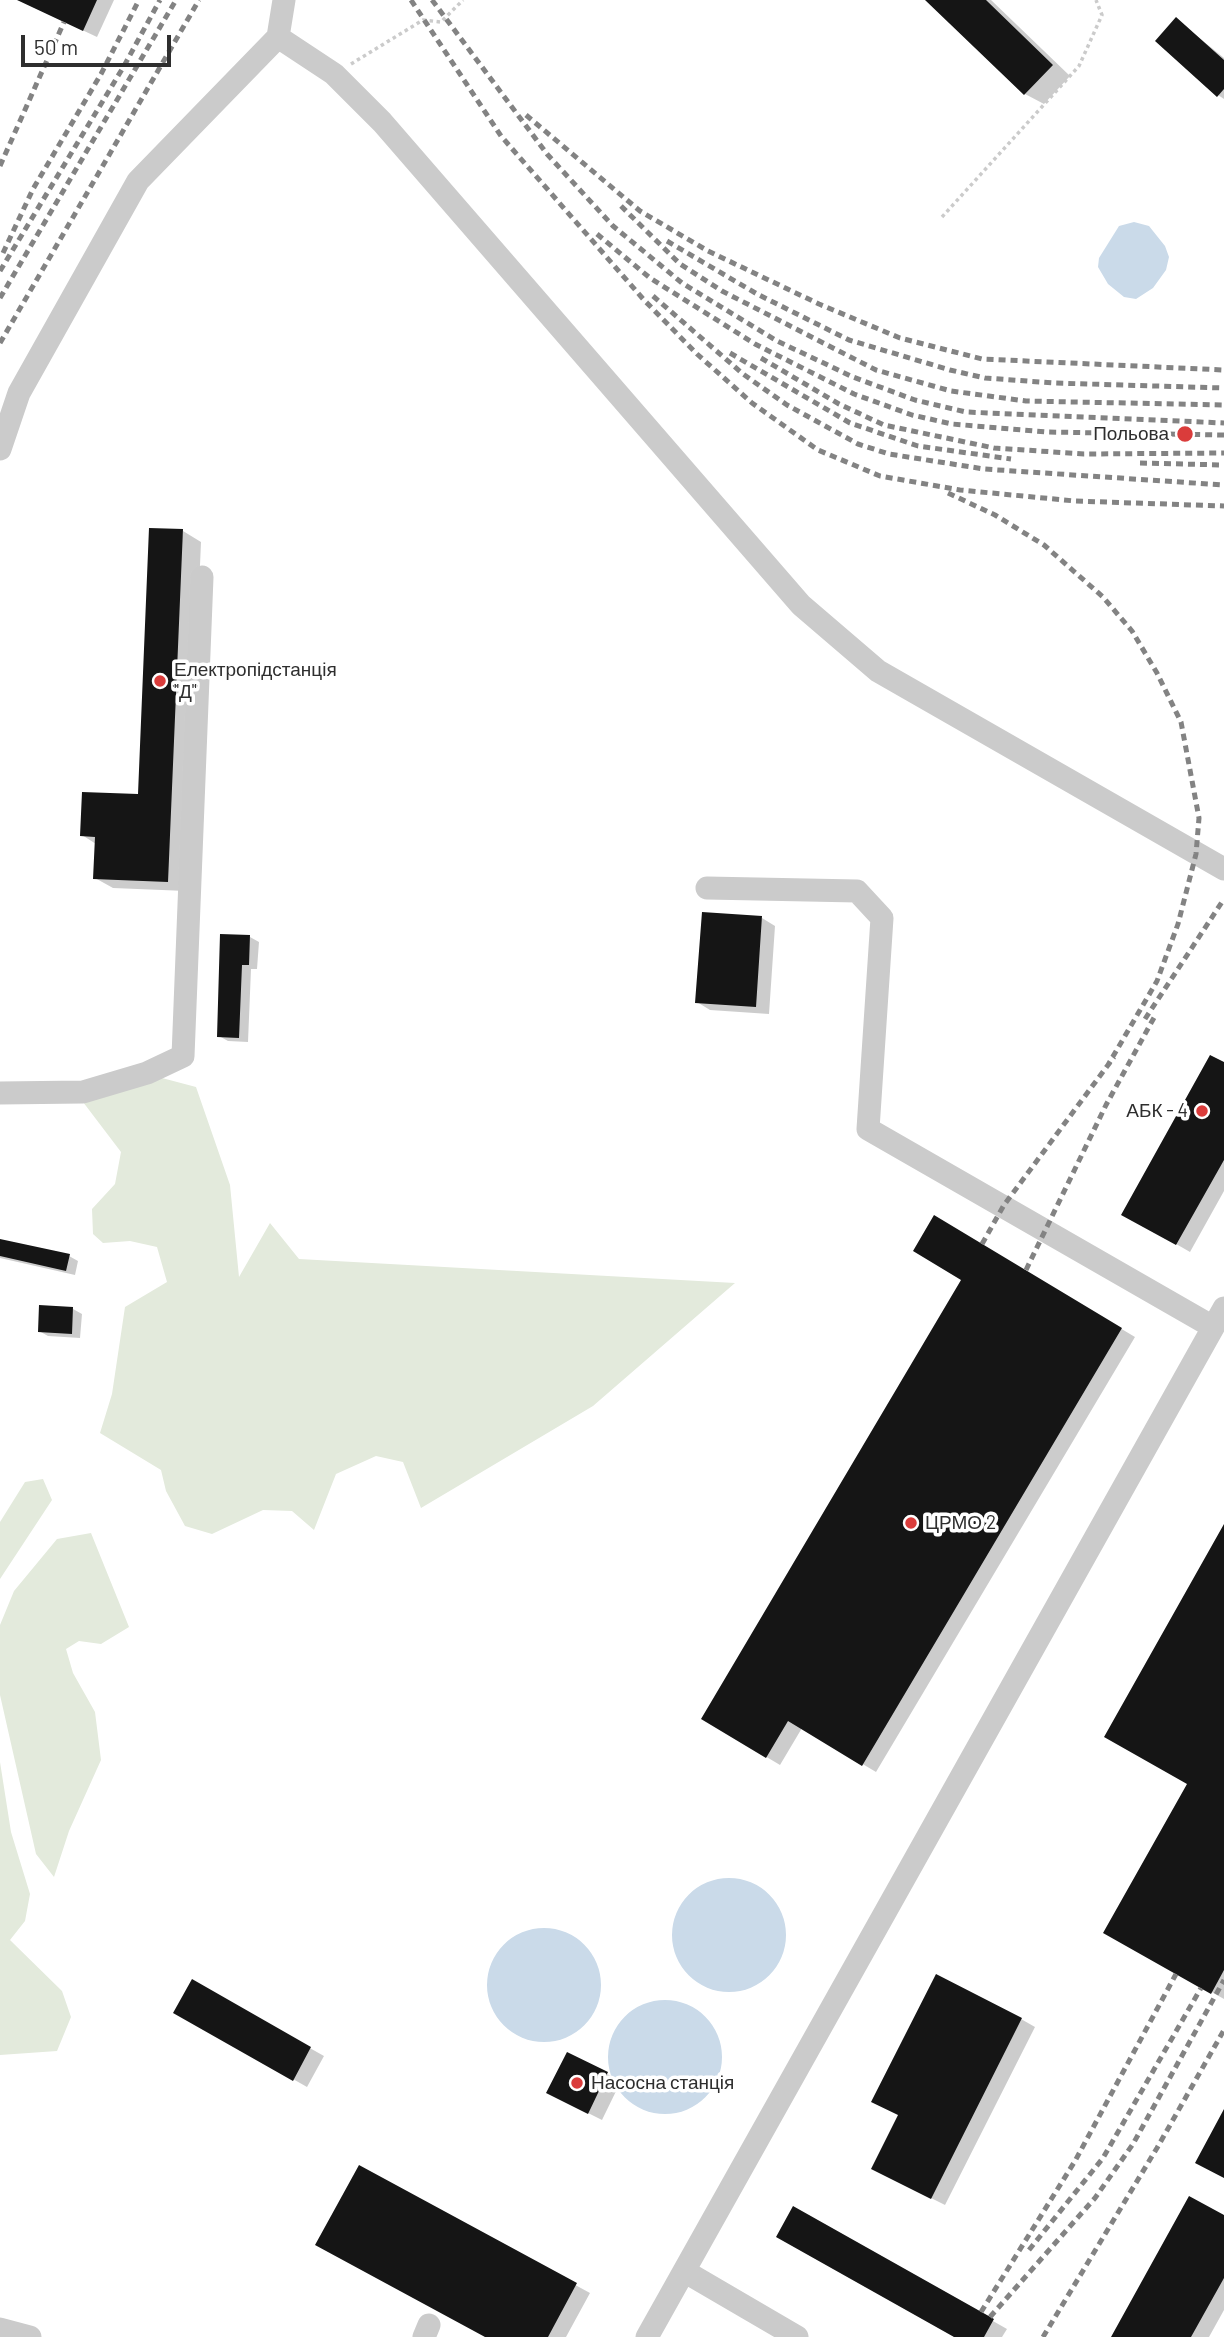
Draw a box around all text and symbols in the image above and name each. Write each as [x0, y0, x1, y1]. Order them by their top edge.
scale bar [24, 21, 175, 65]
text: 50 m [34, 34, 78, 59]
place label: Польова [1093, 423, 1169, 445]
marker: Польова [1175, 424, 1195, 444]
place label: Електропідстанція "Д" [174, 659, 337, 703]
marker: Електропідстанція "Д" [152, 673, 168, 689]
place label: АБК - 4 [1126, 1100, 1188, 1122]
marker: АБК - 4 [1194, 1103, 1210, 1119]
place label: ЦРМО 2 [925, 1512, 996, 1534]
marker: ЦРМО 2 [903, 1515, 919, 1531]
place label: Насосна станція [591, 2072, 734, 2094]
marker: Насосна станція [569, 2075, 585, 2091]

